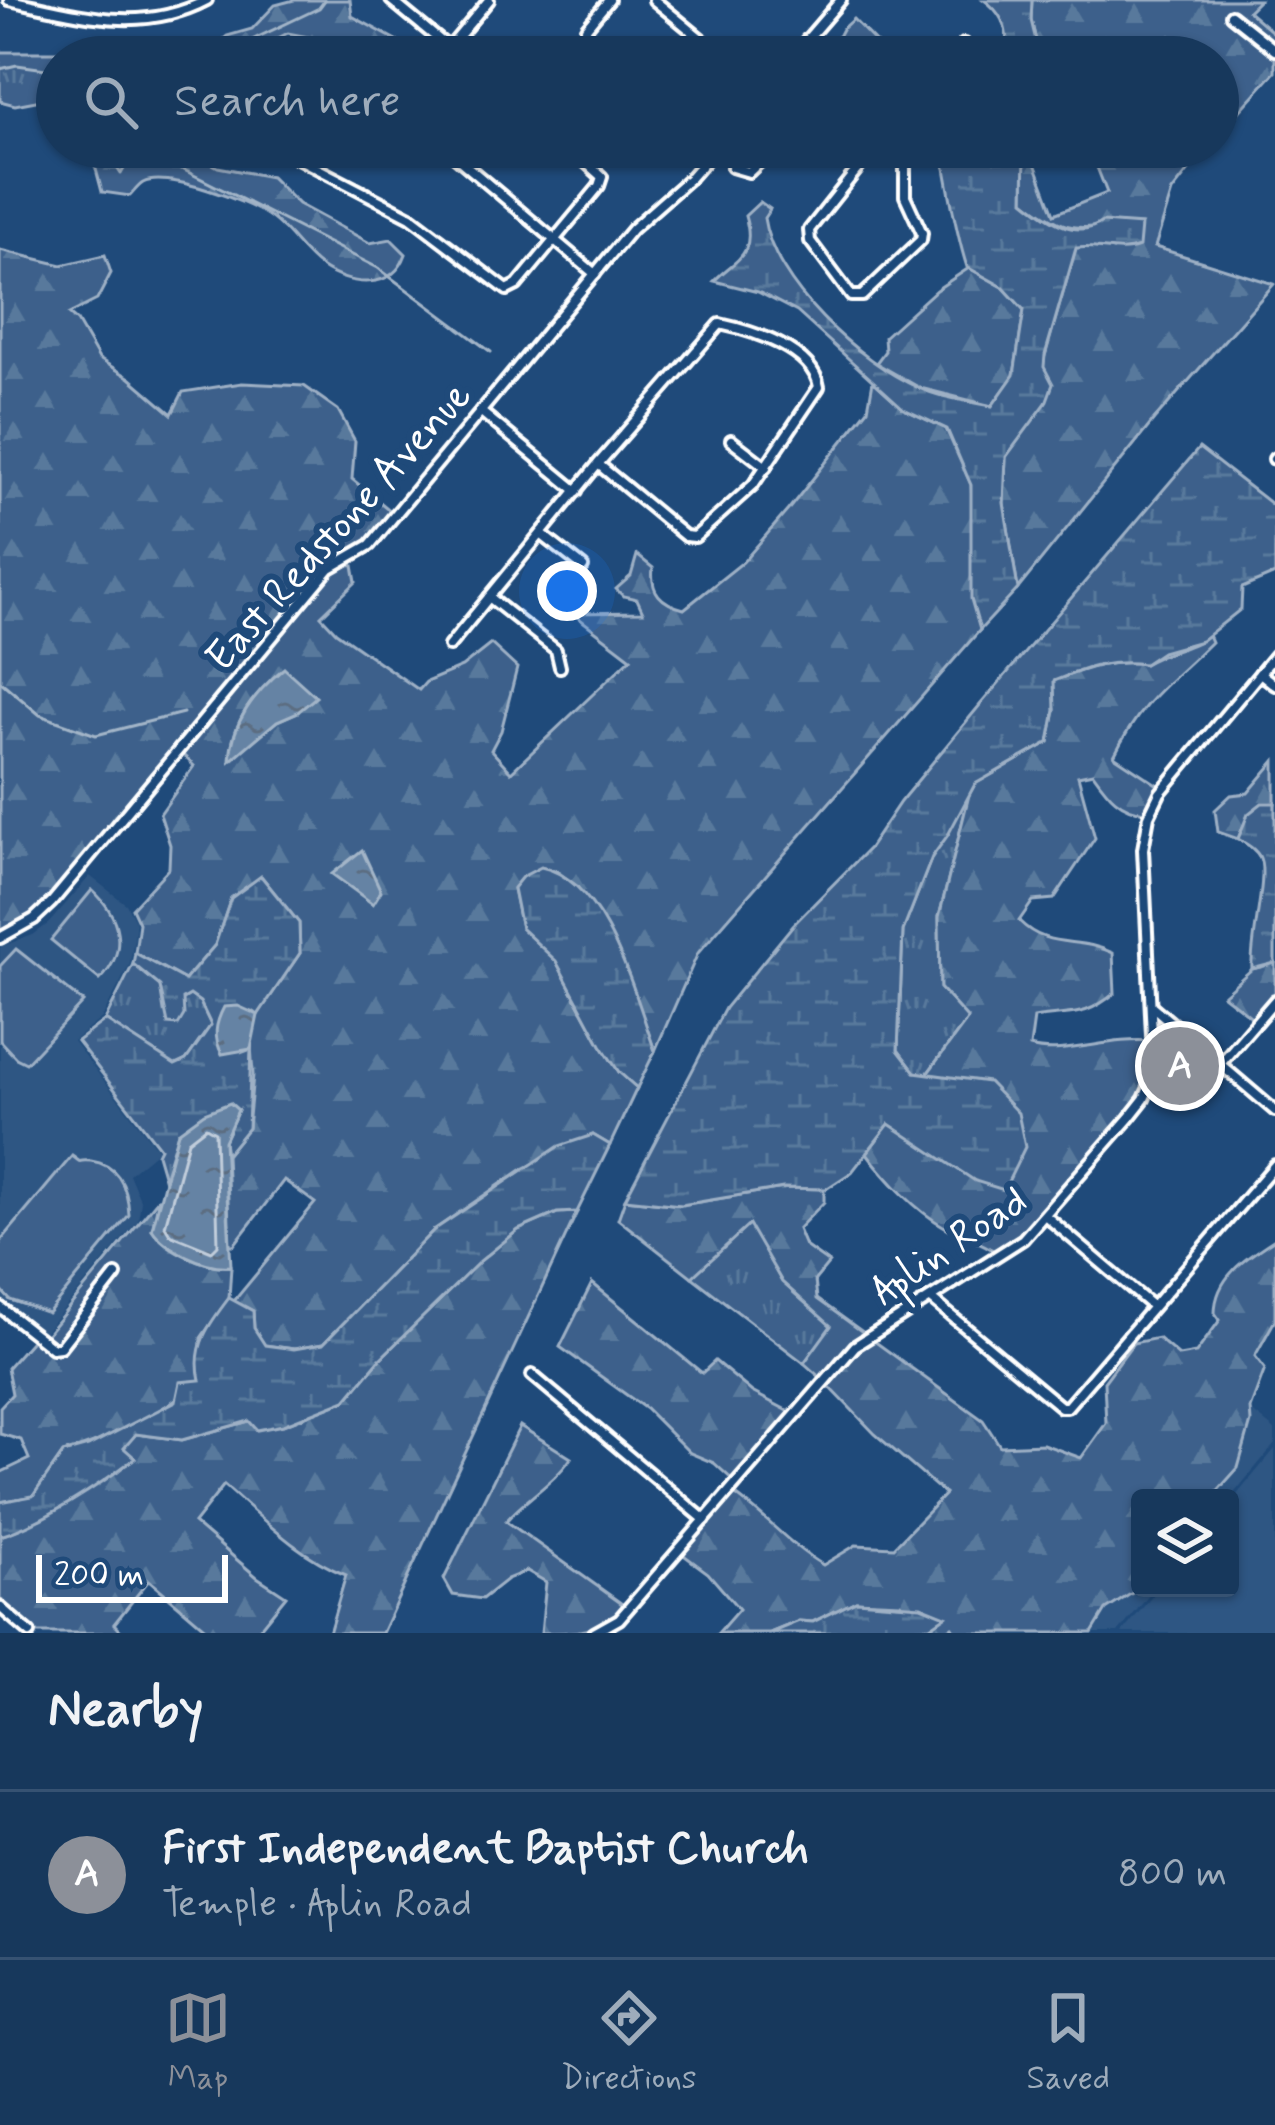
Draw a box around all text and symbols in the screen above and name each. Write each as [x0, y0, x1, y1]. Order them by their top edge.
search box [36, 36, 1239, 168]
icon: search [78, 69, 144, 135]
text: Search here [174, 73, 401, 132]
street label: East Redstone Avenue [194, 370, 485, 685]
your location [537, 561, 597, 621]
pin: A [1141, 1021, 1219, 1111]
street label: Aplin Road [861, 1175, 1041, 1323]
map controls [1131, 1489, 1239, 1597]
button: layers [1131, 1489, 1239, 1597]
scale bar [36, 1549, 228, 1602]
text: 200 m [54, 1554, 144, 1598]
text: Nearby [48, 1678, 203, 1744]
text: First Independent Baptist Church [162, 1820, 809, 1879]
text: A [74, 1849, 100, 1900]
text: 800 m [1118, 1849, 1227, 1900]
text: Temple · Aplin Road [162, 1879, 472, 1930]
tab: Map [165, 1985, 231, 2101]
tab: Directions [561, 1985, 697, 2101]
tab: Saved [1027, 1985, 1110, 2101]

